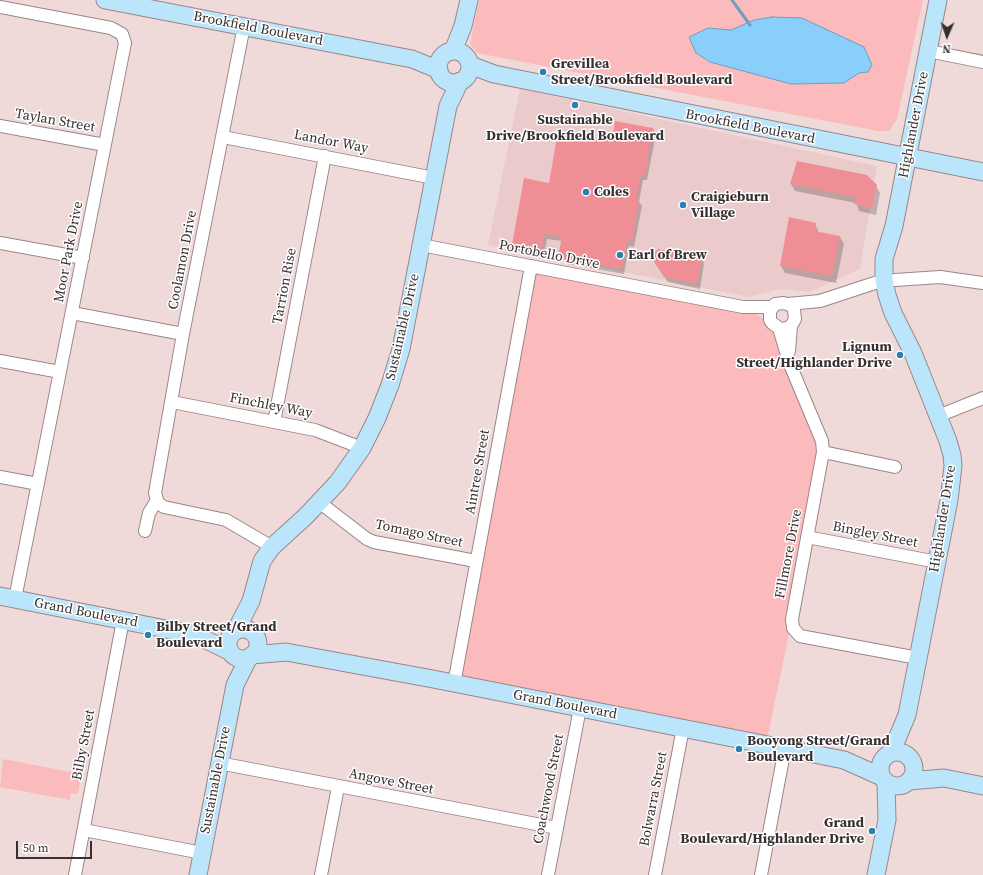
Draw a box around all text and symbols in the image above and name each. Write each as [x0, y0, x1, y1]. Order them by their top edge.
street label: Brookfield Boulevard [192, 8, 324, 50]
north arrow [927, 16, 967, 56]
text: N [942, 41, 951, 56]
place label: Grevillea Street/Brookfield Boulevard [551, 56, 732, 88]
marker: Grevillea Street/Brookfield Boulevard [538, 67, 548, 77]
street label: Highlander Drive [895, 70, 933, 180]
marker: Sustainable Drive/Brookfield Boulevard [570, 100, 580, 110]
street label: Taylan Street [14, 106, 96, 136]
street label: Brookfield Boulevard [684, 106, 816, 148]
place label: Sustainable Drive/Brookfield Boulevard [486, 112, 664, 144]
street label: Landor Way [292, 127, 370, 157]
place label: Coles [594, 184, 629, 200]
marker: Coles [581, 187, 591, 197]
place label: Craigieburn Village [691, 189, 769, 222]
street label: Moor Park Drive [51, 200, 87, 304]
marker: Craigieburn Village [678, 200, 688, 210]
street label: Coolamon Drive [165, 209, 201, 311]
street label: Portobello Drive [497, 237, 601, 273]
street label: Tarrion Rise [269, 247, 301, 325]
place label: Earl of Brew [628, 247, 707, 263]
marker: Earl of Brew [615, 250, 625, 260]
street label: Sustainable Drive [383, 272, 423, 382]
place label: Lignum Street/Highlander Drive [736, 339, 892, 372]
marker: Lignum Street/Highlander Drive [895, 350, 905, 360]
street label: Finchley Way [228, 390, 314, 422]
street label: Aintree Street [462, 428, 494, 516]
street label: Highlander Drive [926, 464, 960, 574]
street label: Fillmore Drive [772, 508, 806, 600]
street label: Tomago Street [374, 517, 464, 551]
street label: Bingley Street [831, 519, 919, 551]
street label: Grand Boulevard [33, 595, 139, 631]
place label: Bilby Street/Grand Boulevard [156, 619, 277, 652]
marker: Bilby Street/Grand Boulevard [143, 630, 153, 640]
street label: Grand Boulevard [512, 687, 618, 723]
street label: Bilby Street [69, 708, 99, 782]
street label: Sustainable Drive [197, 725, 235, 835]
street label: Coachwood Street [530, 733, 568, 845]
place label: Booyong Street/Grand Boulevard [747, 733, 890, 766]
marker: Booyong Street/Grand Boulevard [734, 744, 744, 754]
street label: Bolwarra Street [637, 750, 671, 848]
street label: Angove Street [347, 766, 435, 798]
place label: Grand Boulevard/Highlander Drive [680, 815, 864, 848]
marker: Grand Boulevard/Highlander Drive [867, 826, 877, 836]
scale bar [18, 833, 94, 859]
text: 50 m [23, 840, 49, 856]

